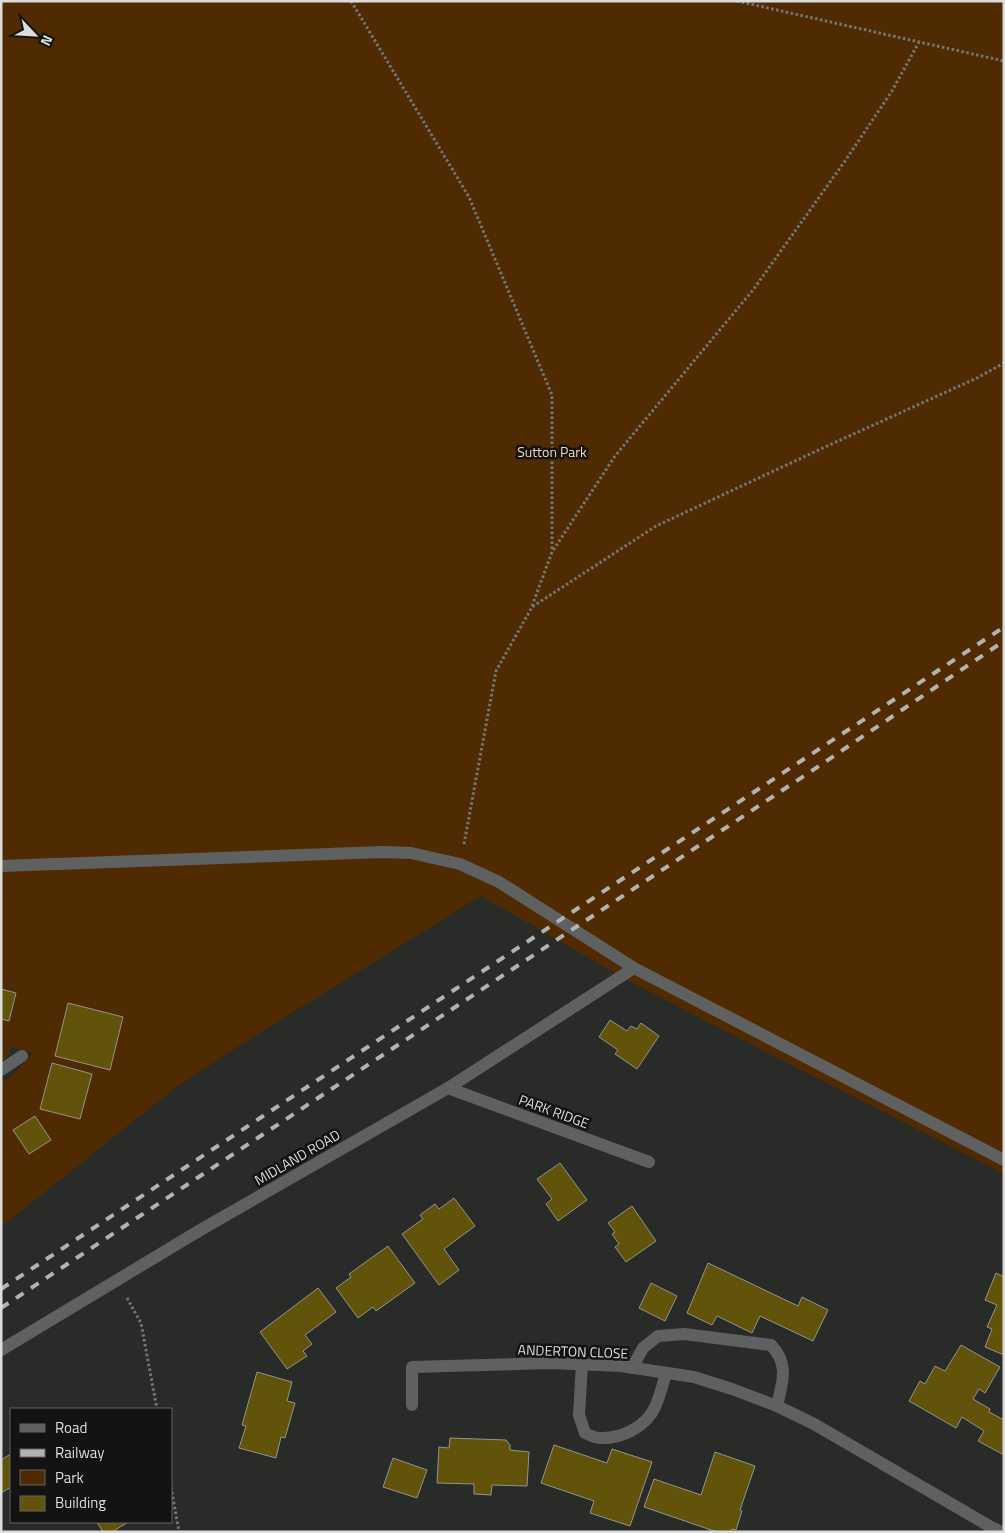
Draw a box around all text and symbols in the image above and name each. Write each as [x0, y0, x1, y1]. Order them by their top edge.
north arrow [10, 10, 60, 60]
text: N [36, 32, 59, 50]
park label: Sutton Park [517, 441, 587, 462]
street label: PARK RIDGE [516, 1089, 592, 1133]
street label: MIDLAND ROAD [250, 1124, 344, 1190]
street label: ANDERTON CLOSE [517, 1339, 629, 1363]
legend [10, 1408, 172, 1523]
text: Road [55, 1416, 87, 1439]
text: Railway [55, 1441, 105, 1464]
text: Park [55, 1466, 84, 1489]
text: Building [55, 1491, 106, 1514]

